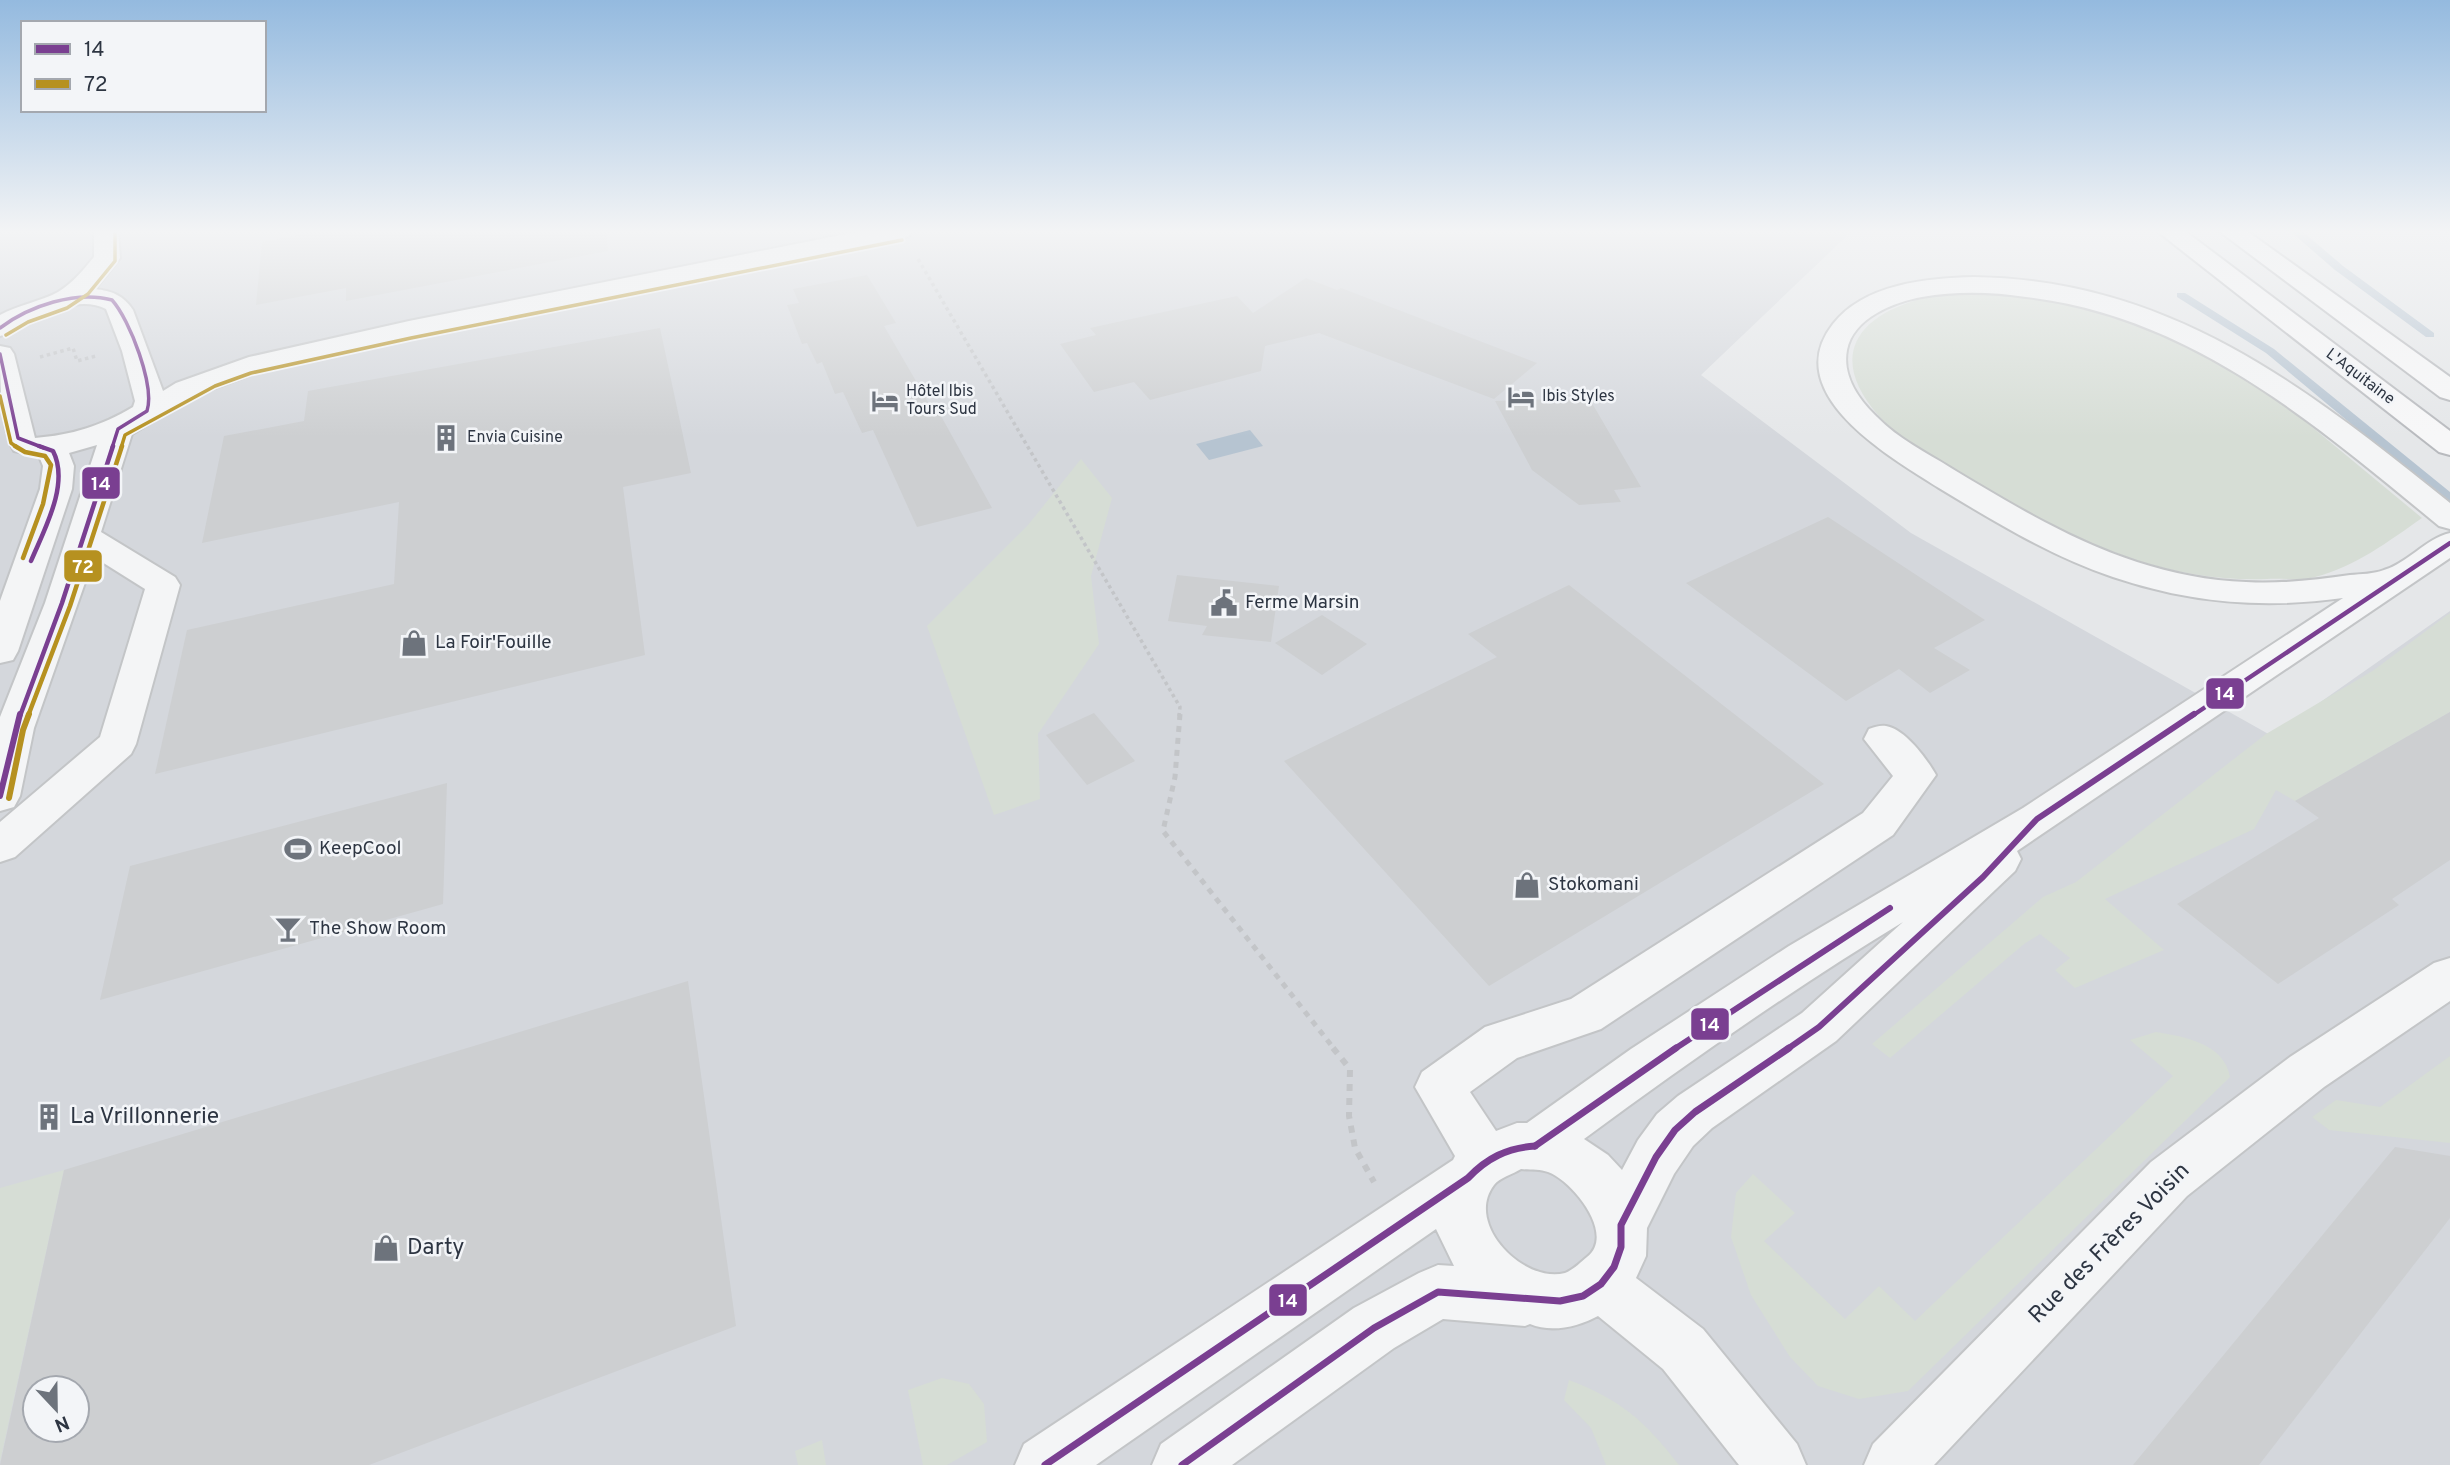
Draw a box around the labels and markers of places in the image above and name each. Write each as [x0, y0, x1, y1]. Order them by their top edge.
place label: Hôtel Ibis Tours Sud [906, 382, 977, 420]
hotel icon: Ibis Styles [1506, 382, 1536, 412]
hotel icon: Hôtel Ibis Tours Sud [870, 386, 900, 416]
place label: Ibis Styles [1542, 387, 1615, 407]
building icon: Envia Cuisine [431, 423, 461, 453]
place label: Envia Cuisine [467, 428, 563, 448]
public building icon: Ferme Marsin [1209, 588, 1239, 618]
place label: Ferme Marsin [1245, 591, 1360, 615]
shop icon: La Foir'Fouille [399, 628, 429, 658]
place label: La Foir'Fouille [435, 631, 552, 655]
sports icon: KeepCool [283, 834, 313, 864]
place label: KeepCool [319, 837, 401, 861]
shop icon: Stokomani [1512, 870, 1542, 900]
place label: Stokomani [1548, 873, 1639, 897]
bar icon: The Show Room [273, 914, 303, 944]
place label: The Show Room [309, 917, 446, 941]
building icon: La Vrillonnerie [34, 1102, 64, 1132]
place label: La Vrillonnerie [70, 1103, 219, 1132]
shop icon: Darty [371, 1233, 401, 1263]
place label: Darty [407, 1234, 464, 1263]

